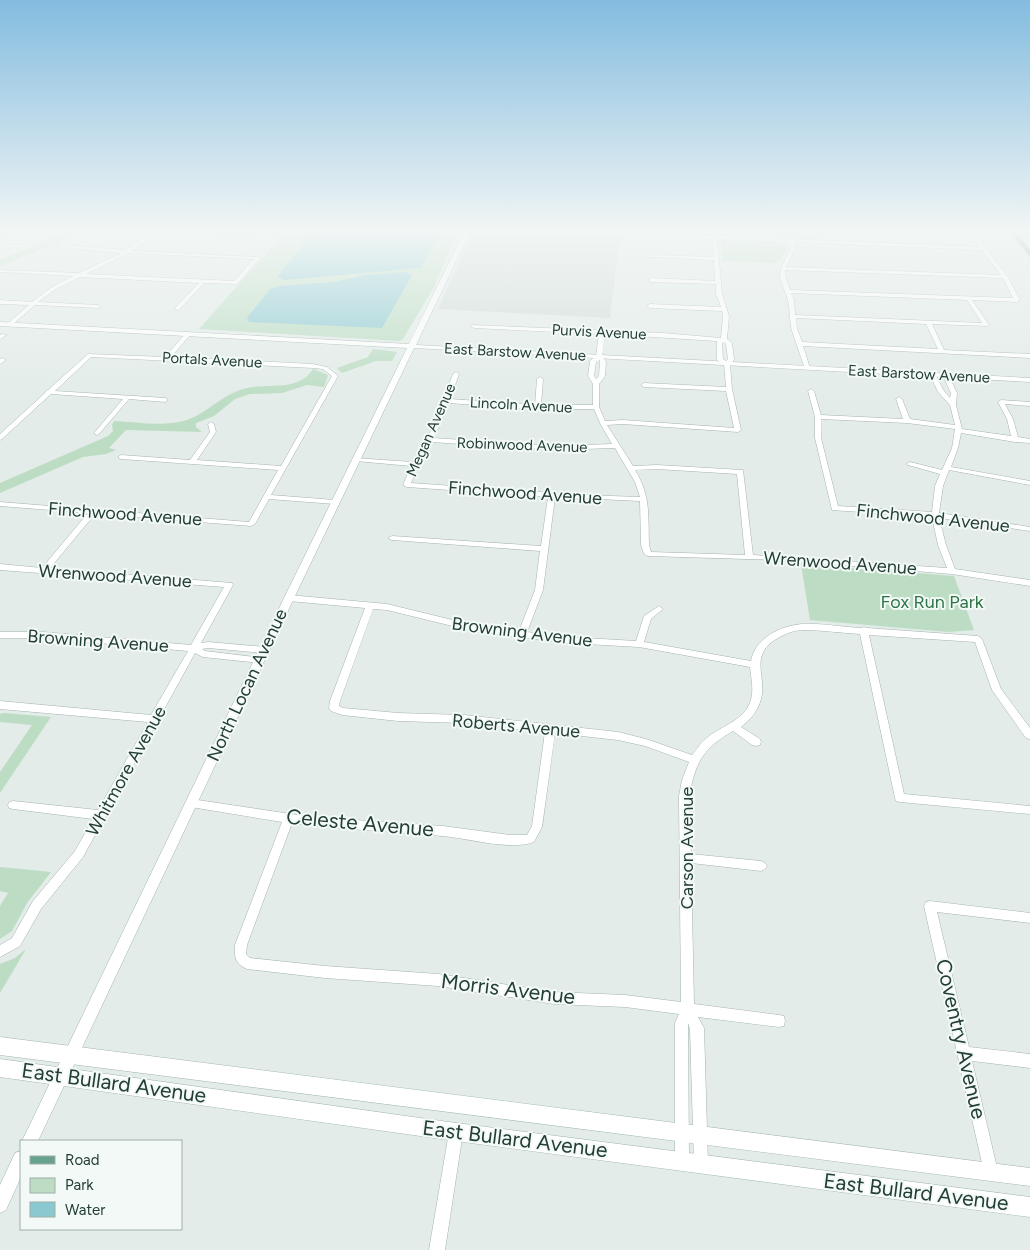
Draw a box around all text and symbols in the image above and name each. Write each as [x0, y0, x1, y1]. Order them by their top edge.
street label: Purvis Avenue [551, 321, 647, 343]
street label: East Barstow Avenue [444, 339, 586, 365]
street label: Portals Avenue [161, 348, 263, 372]
street label: East Barstow Avenue [848, 361, 990, 387]
street label: Megan Avenue [402, 381, 460, 479]
street label: Lincoln Avenue [469, 393, 573, 417]
street label: Robinwood Avenue [456, 434, 588, 456]
street label: Finchwood Avenue [447, 477, 603, 509]
street label: Finchwood Avenue [47, 498, 203, 530]
street label: Finchwood Avenue [855, 499, 1011, 537]
street label: Wrenwood Avenue [763, 547, 918, 579]
street label: Wrenwood Avenue [38, 560, 193, 592]
park label: Fox Run Park [880, 591, 984, 613]
street label: North Locan Avenue [202, 605, 292, 765]
street label: Browning Avenue [450, 612, 594, 652]
street label: Browning Avenue [27, 625, 170, 657]
street label: Whitmore Avenue [81, 702, 171, 840]
street label: Roberts Avenue [451, 709, 581, 743]
street label: Carson Avenue [676, 787, 698, 909]
street label: Celeste Avenue [285, 804, 435, 841]
street label: Coventry Avenue [931, 957, 992, 1121]
street label: Morris Avenue [440, 968, 577, 1009]
street label: East Bullard Avenue [20, 1057, 208, 1108]
street label: East Bullard Avenue [421, 1115, 609, 1162]
legend [20, 1140, 182, 1230]
text: Road [65, 1151, 100, 1169]
street label: East Bullard Avenue [822, 1168, 1010, 1215]
text: Park [65, 1176, 94, 1194]
text: Water [65, 1201, 105, 1219]

